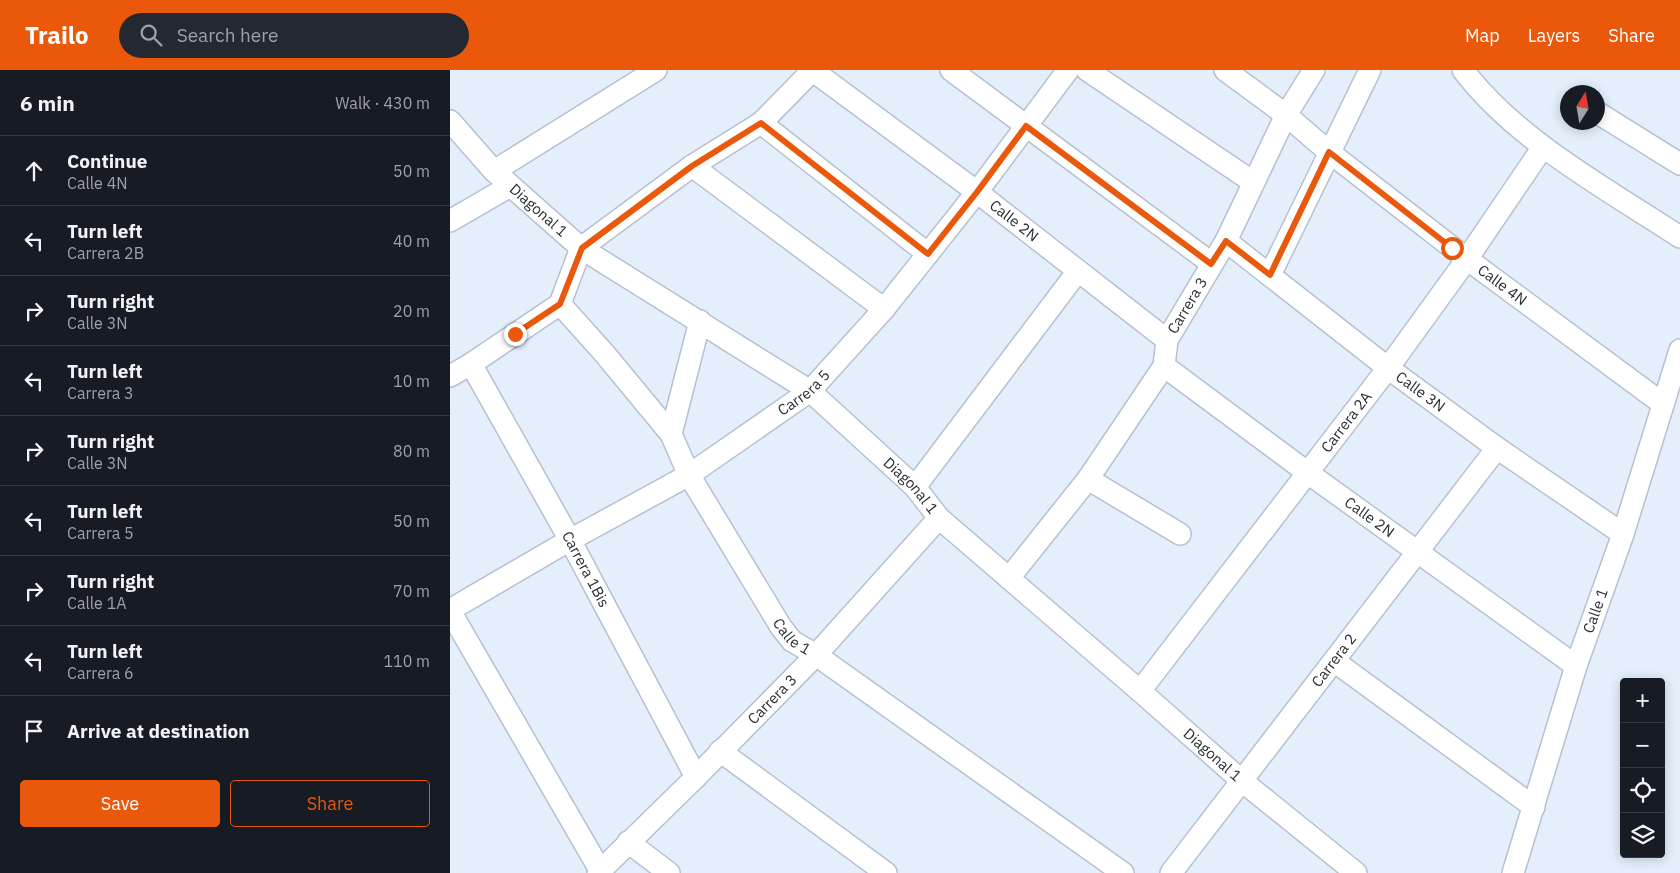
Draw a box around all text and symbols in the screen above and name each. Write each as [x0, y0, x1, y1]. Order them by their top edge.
search box [119, 13, 469, 58]
text: Trailo [25, 19, 89, 51]
icon: search [137, 21, 165, 49]
text: Search here [177, 23, 278, 47]
text: Map [1465, 24, 1500, 47]
text: Layers [1528, 24, 1580, 47]
text: Share [1608, 24, 1655, 47]
north arrow [1560, 85, 1605, 130]
text: 6 min [20, 89, 75, 117]
text: Walk · 430 m [335, 93, 430, 113]
text: Continue [67, 149, 147, 173]
icon: ahead [20, 157, 48, 185]
text: 50 m [393, 161, 430, 181]
text: Calle 4N [67, 173, 128, 193]
street label: Diagonal 1 [506, 179, 572, 241]
street label: Calle 2N [986, 195, 1042, 245]
text: Turn left [67, 219, 143, 243]
icon: left [20, 227, 48, 255]
text: 40 m [393, 231, 430, 251]
route start [1441, 237, 1464, 260]
text: Carrera 2B [67, 243, 144, 263]
street label: Calle 4N [1474, 260, 1531, 309]
street label: Carrera 3 [1163, 274, 1211, 337]
text: Turn right [67, 289, 154, 313]
icon: right [20, 297, 48, 325]
text: 20 m [393, 301, 430, 321]
text: Calle 3N [67, 313, 128, 333]
route end [504, 323, 527, 346]
text: Turn left [67, 359, 143, 383]
street label: Carrera 5 [774, 365, 834, 420]
icon: left [20, 367, 48, 395]
street label: Calle 3N [1392, 367, 1449, 416]
text: 10 m [393, 371, 430, 391]
text: Carrera 3 [67, 383, 134, 403]
street label: Carrera 2A [1317, 387, 1376, 456]
text: Turn right [67, 429, 154, 453]
icon: right [20, 437, 48, 465]
text: 80 m [393, 441, 430, 461]
text: Calle 3N [67, 453, 128, 473]
street label: Diagonal 1 [880, 453, 942, 518]
street label: Calle 2N [1341, 492, 1398, 541]
text: Turn left [67, 499, 143, 523]
icon: left [20, 507, 48, 535]
text: 50 m [393, 511, 430, 531]
text: Carrera 5 [67, 523, 134, 543]
street label: Carrera 1Bis [558, 528, 614, 610]
text: Turn right [67, 569, 154, 593]
icon: right [20, 577, 48, 605]
text: 70 m [393, 581, 430, 601]
street label: Calle 1 [1578, 586, 1612, 636]
text: Calle 1A [67, 593, 127, 613]
street label: Calle 1 [769, 614, 814, 659]
street label: Carrera 2 [1307, 629, 1360, 691]
text: Turn left [67, 639, 143, 663]
icon: left [20, 647, 48, 675]
text: 110 m [383, 651, 430, 671]
text: Carrera 6 [67, 663, 134, 683]
street label: Carrera 3 [743, 670, 801, 728]
map controls [1620, 678, 1665, 858]
button: + [1620, 678, 1665, 723]
icon: arrive [20, 717, 48, 745]
text: Arrive at destination [67, 719, 250, 743]
button: − [1620, 723, 1665, 768]
street label: Diagonal 1 [1180, 724, 1246, 785]
button: locate [1620, 768, 1665, 813]
button: Save [20, 780, 220, 827]
button: Share [230, 780, 430, 827]
button: layers [1620, 813, 1665, 858]

